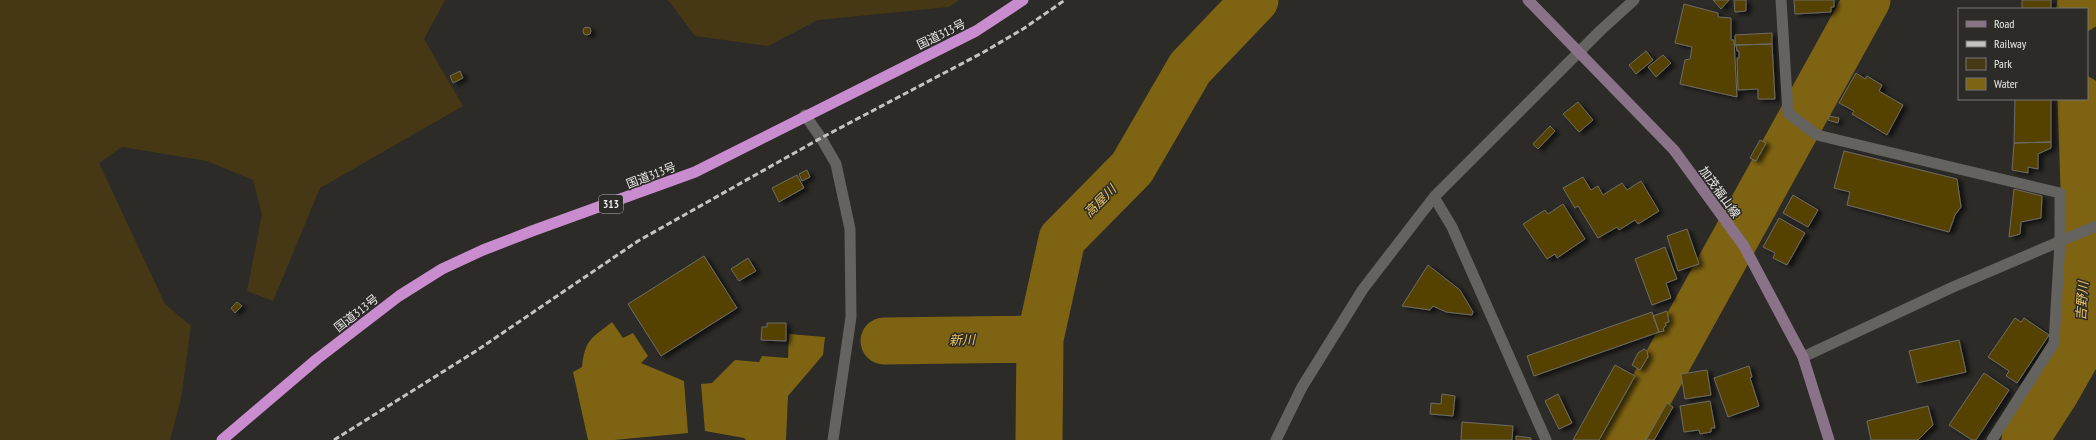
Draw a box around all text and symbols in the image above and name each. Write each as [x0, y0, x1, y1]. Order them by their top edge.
legend [1958, 8, 2088, 100]
street label: 国道313号 [914, 16, 968, 52]
text: Road [1994, 16, 2014, 31]
text: Railway [1994, 36, 2027, 51]
text: Park [1994, 56, 2012, 71]
text: Water [1994, 76, 2019, 91]
street label: 国道313号 [624, 159, 678, 191]
street label: 加茂福山線 [1696, 163, 1744, 221]
water label: 高屋川 [1080, 180, 1121, 221]
road number: 313 [599, 195, 623, 213]
water label: 吉野川 [2072, 279, 2092, 321]
street label: 国道313号 [331, 291, 381, 335]
water label: 新川 [949, 331, 977, 349]

